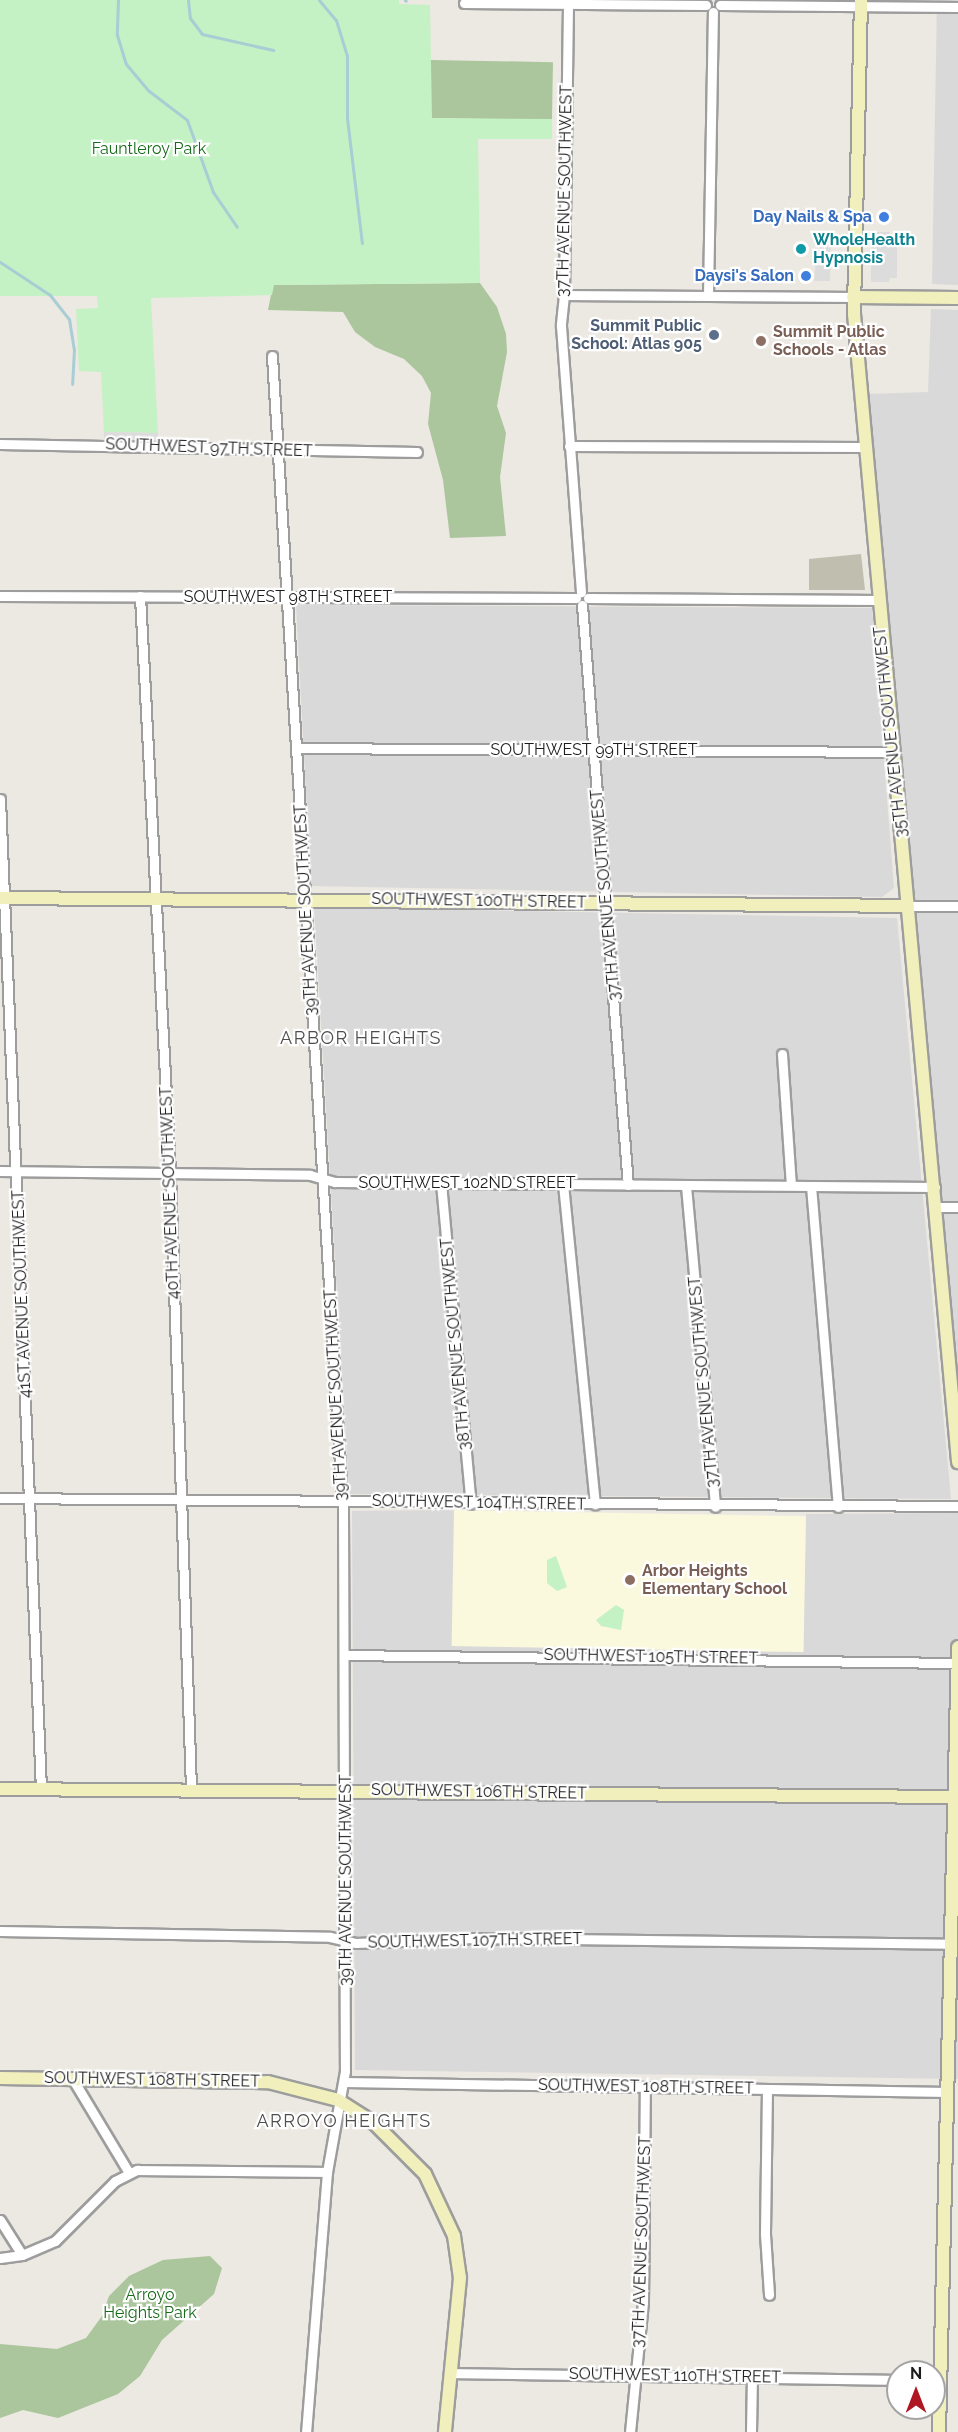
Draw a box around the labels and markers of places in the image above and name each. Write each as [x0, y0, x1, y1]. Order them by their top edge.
place label: Day Nails & Spa [753, 207, 872, 227]
marker: Day Nails & Spa [877, 210, 891, 224]
place label: WholeHealth Hypnosis [813, 230, 915, 268]
marker: WholeHealth Hypnosis [794, 242, 808, 256]
place label: Daysi's Salon [694, 266, 794, 286]
marker: Daysi's Salon [799, 269, 813, 283]
place label: Summit Public School: Atlas 905 [571, 316, 702, 354]
place label: Summit Public Schools - Atlas [773, 322, 887, 360]
marker: Summit Public School: Atlas 905 [707, 328, 721, 342]
marker: Summit Public Schools - Atlas [754, 334, 768, 348]
place label: Arbor Heights Elementary School [642, 1561, 787, 1599]
marker: Arbor Heights Elementary School [623, 1573, 637, 1587]

